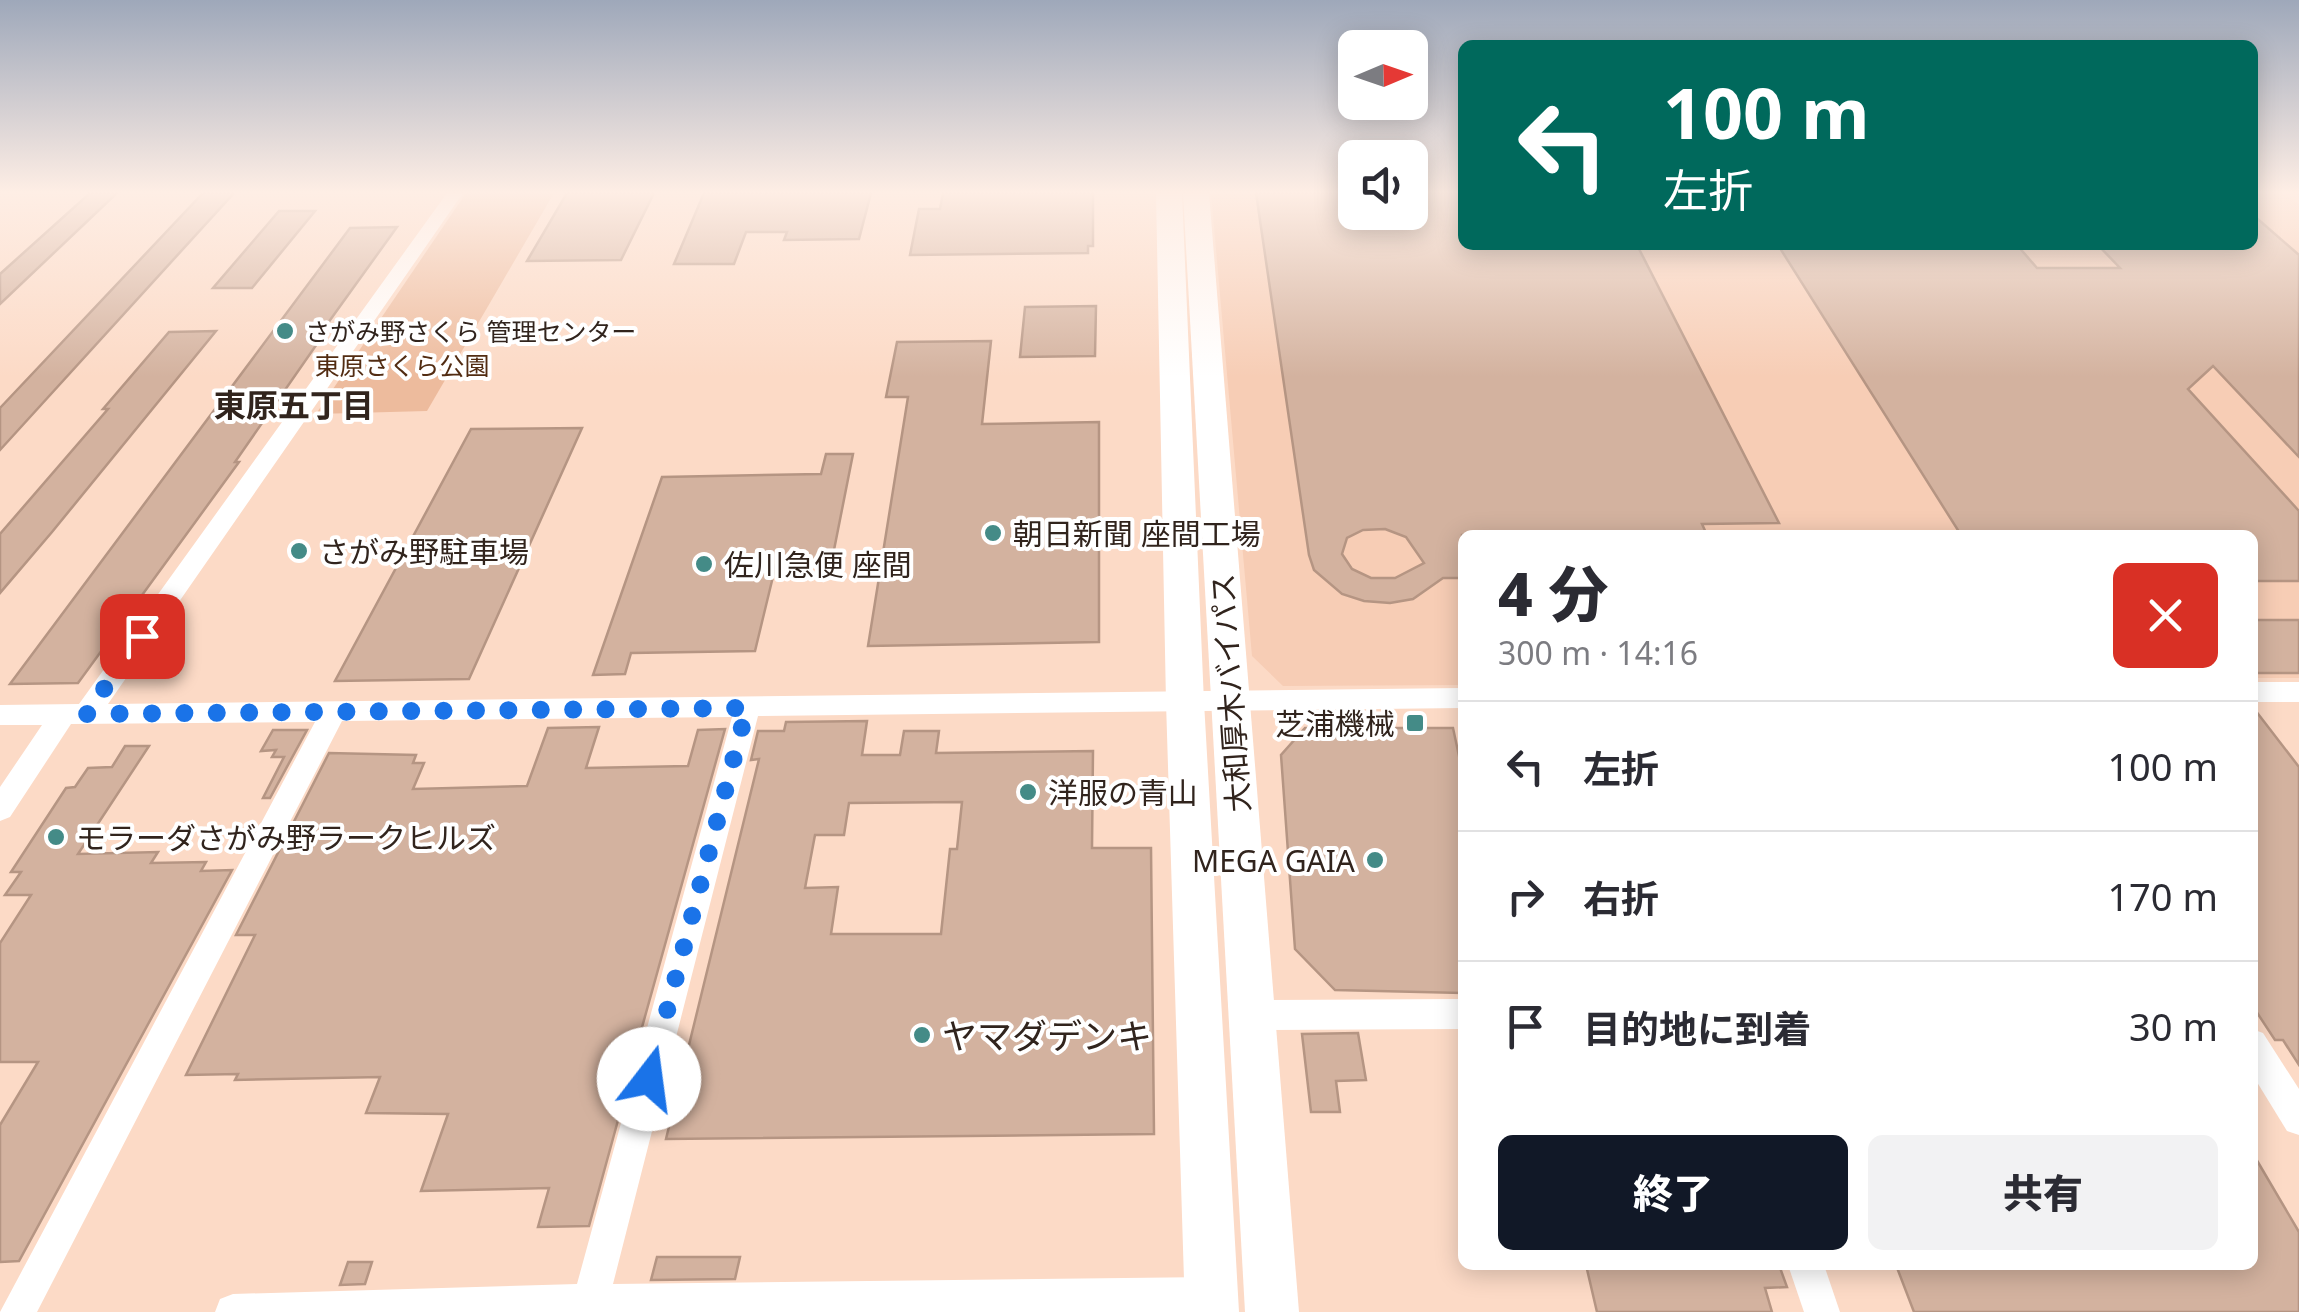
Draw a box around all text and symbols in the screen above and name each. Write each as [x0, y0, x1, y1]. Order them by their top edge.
north arrow [1338, 30, 1428, 120]
map controls [1338, 30, 1428, 230]
text: 100 m [1663, 64, 1870, 160]
icon: left [1498, 80, 1628, 210]
button: sound [1338, 140, 1428, 230]
text: 左折 [1663, 159, 1753, 220]
place label: さがみ野さくら 管理センター [305, 314, 637, 348]
marker: さがみ野さくら 管理センター [274, 320, 296, 342]
park label: 東原さくら公園 [314, 348, 490, 382]
district label: 東原五丁目 [214, 383, 374, 426]
place label: 朝日新聞 座間工場 [1013, 513, 1261, 554]
marker: 朝日新聞 座間工場 [982, 522, 1004, 544]
place label: さがみ野駐車場 [319, 531, 529, 572]
marker: さがみ野駐車場 [288, 540, 310, 562]
place label: 佐川急便 座間 [724, 544, 912, 585]
text: 4 分 [1498, 552, 1608, 634]
marker: 佐川急便 座間 [693, 553, 715, 575]
button: close [2113, 563, 2218, 668]
street label: 大和厚木バイパス [1201, 572, 1259, 814]
pin [100, 594, 185, 679]
icon: arrive [115, 609, 170, 664]
text: 300 m · 14:16 [1498, 631, 1698, 674]
place label: 芝浦機械 [1275, 703, 1395, 744]
marker: 芝浦機械 [1404, 712, 1426, 734]
icon: left [1498, 739, 1553, 794]
text: 100 m [2107, 740, 2218, 792]
text: 左折 [1583, 742, 1659, 794]
place label: 洋服の青山 [1048, 772, 1198, 813]
marker: 洋服の青山 [1017, 781, 1039, 803]
place label: モラーダさがみ野ラークヒルズ [76, 817, 496, 858]
marker: モラーダさがみ野ラークヒルズ [45, 826, 67, 848]
place label: MEGA GAIA [1192, 840, 1356, 881]
marker: MEGA GAIA [1364, 849, 1386, 871]
icon: right [1498, 869, 1553, 924]
text: 170 m [2107, 870, 2218, 922]
text: 右折 [1583, 872, 1659, 924]
icon: arrive [1498, 999, 1553, 1054]
text: 30 m [2129, 1000, 2218, 1052]
text: 目的地に到着 [1583, 1002, 1811, 1054]
place label: ヤマダデンキ [942, 1012, 1152, 1059]
marker: ヤマダデンキ [911, 1024, 933, 1046]
position arrow [597, 1027, 701, 1131]
button: 終了 [1498, 1135, 1848, 1250]
button: 共有 [1868, 1135, 2218, 1250]

